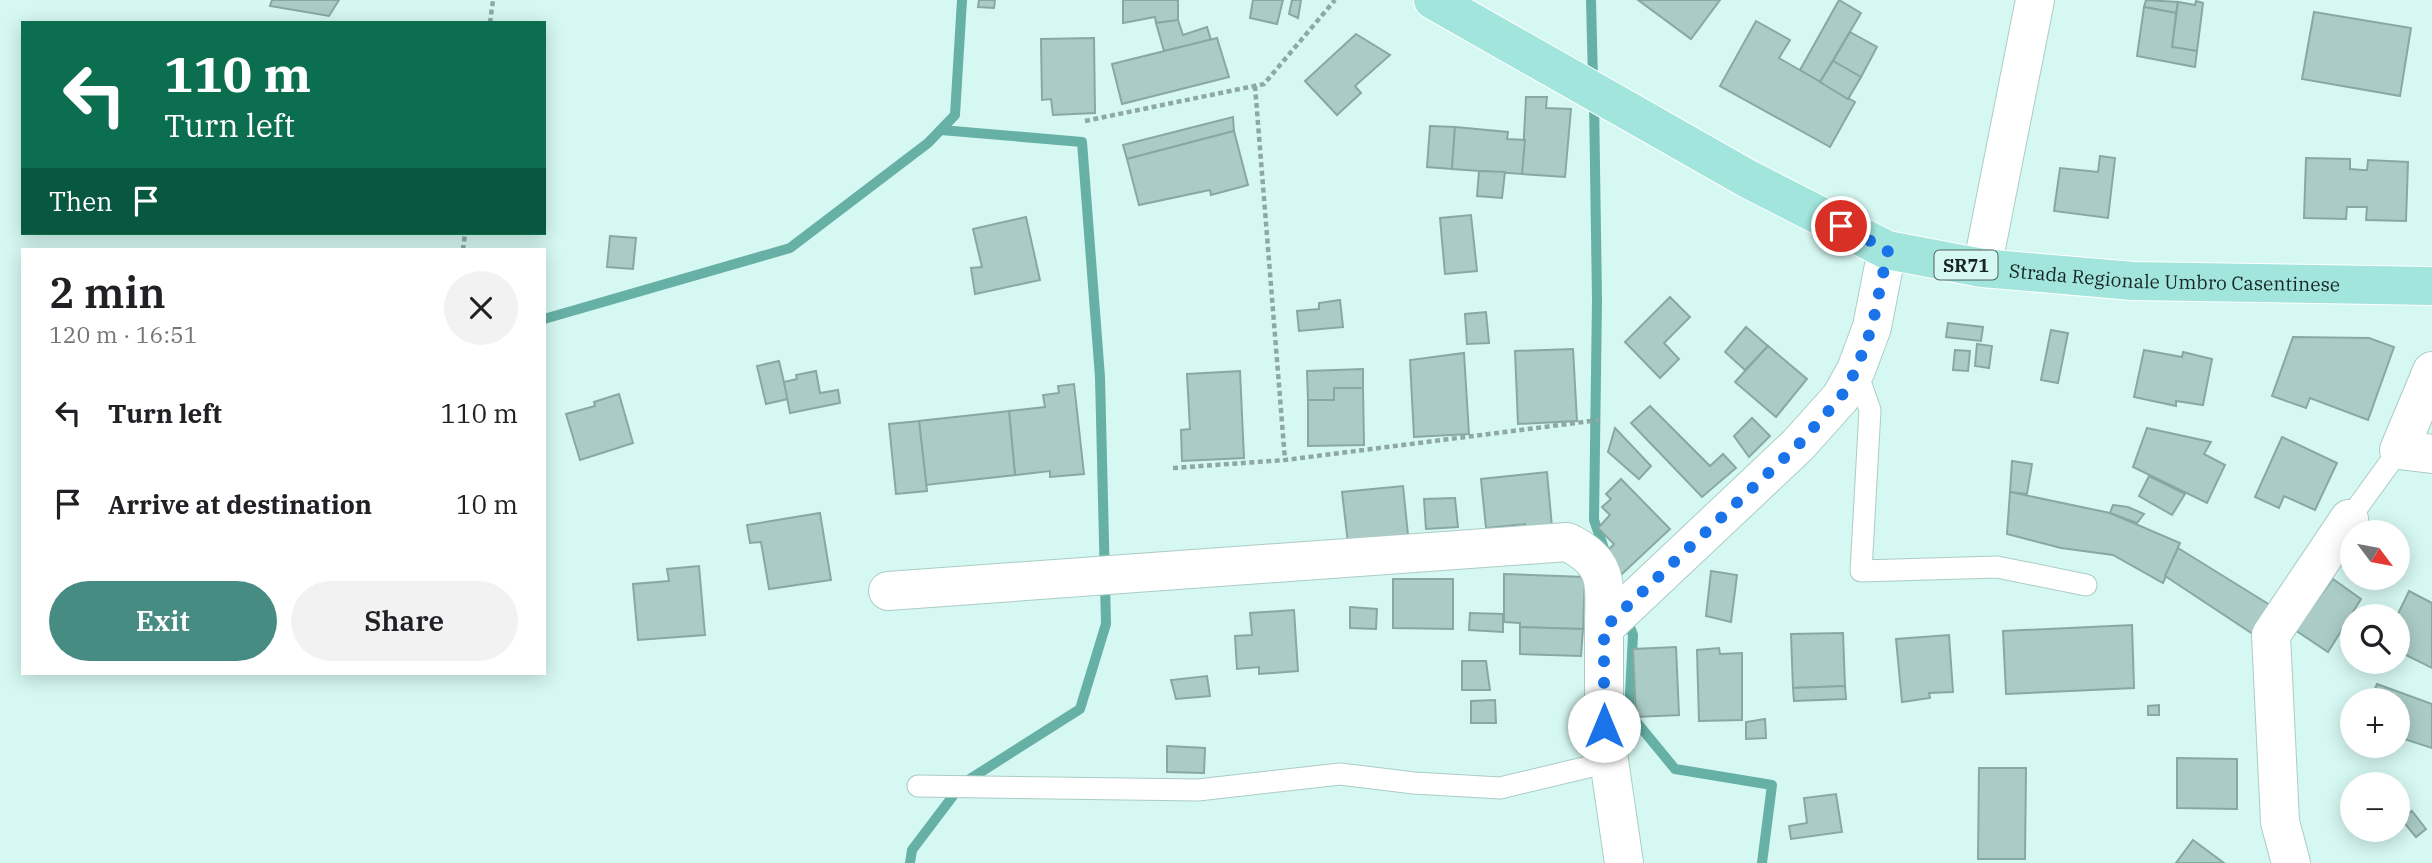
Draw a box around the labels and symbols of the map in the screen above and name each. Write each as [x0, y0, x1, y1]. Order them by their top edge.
pin [1811, 196, 1871, 256]
road number: SR71 [1934, 250, 1997, 279]
street label: Strada Regionale Umbro Casentinese [2008, 258, 2340, 296]
north arrow [2340, 520, 2410, 590]
position arrow [1567, 689, 1641, 763]

